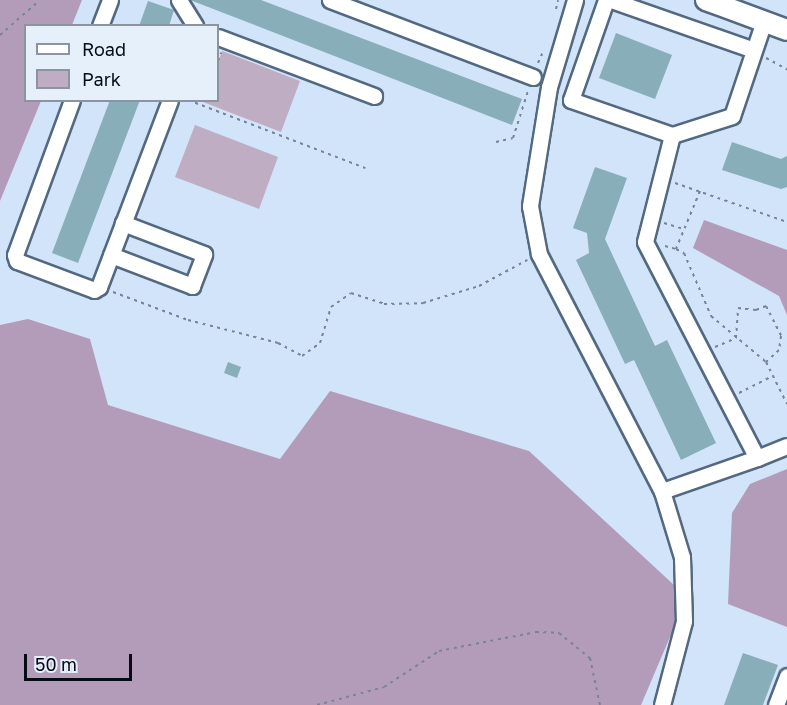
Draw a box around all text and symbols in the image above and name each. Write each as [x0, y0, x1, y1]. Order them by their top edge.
legend [24, 24, 219, 102]
text: Road [82, 38, 126, 60]
text: Park [82, 68, 121, 90]
scale bar [27, 642, 135, 680]
text: 50 m [35, 653, 77, 675]

